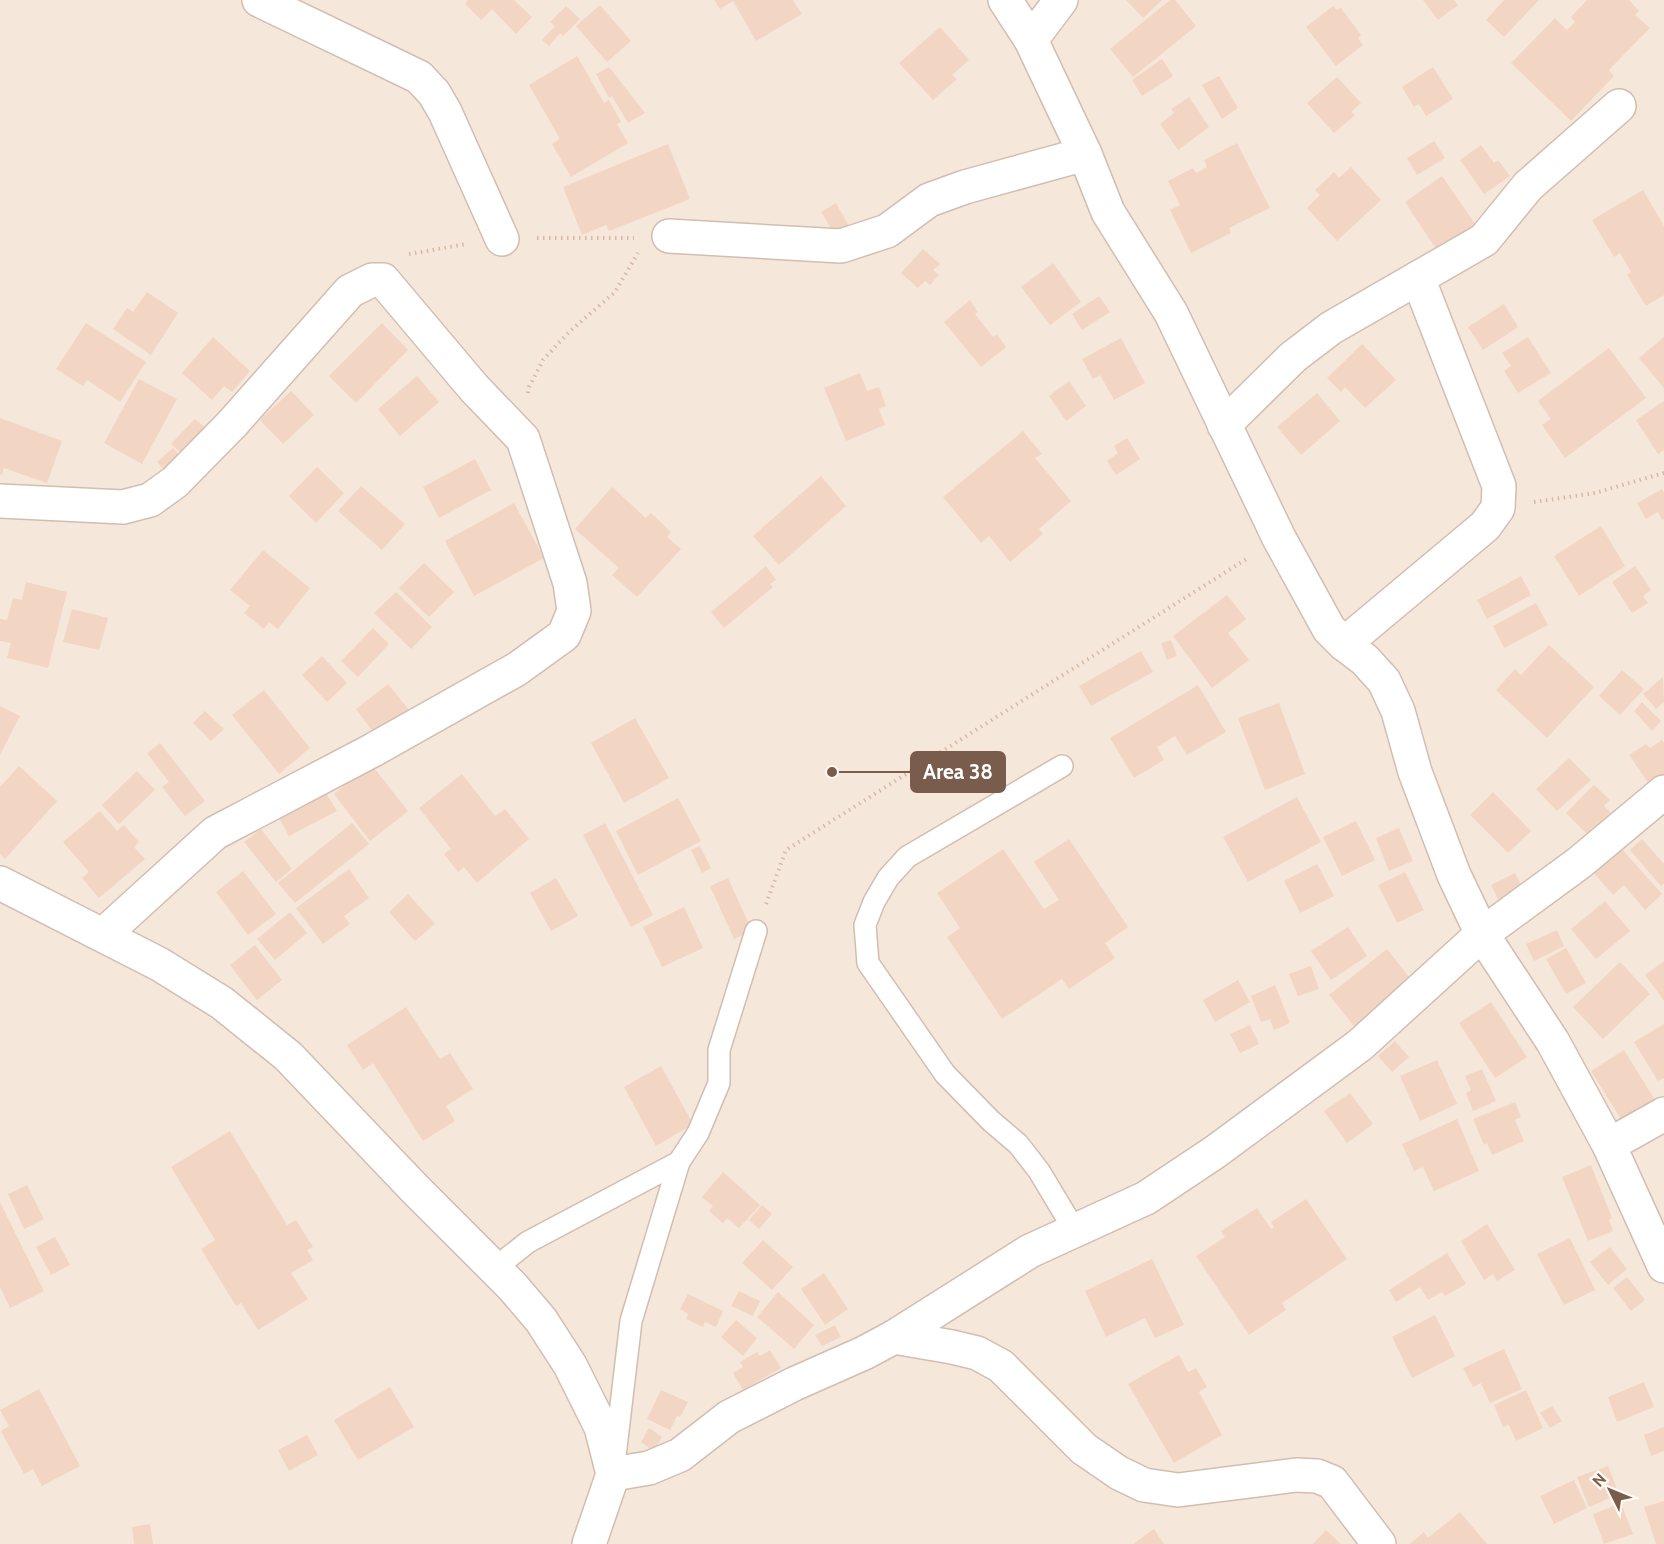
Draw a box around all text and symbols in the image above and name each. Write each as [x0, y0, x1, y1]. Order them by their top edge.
callout: Area 38 [911, 752, 1005, 792]
text: Area 38 [923, 759, 993, 784]
north arrow [1580, 1460, 1640, 1520]
text: N [1589, 1469, 1610, 1491]

